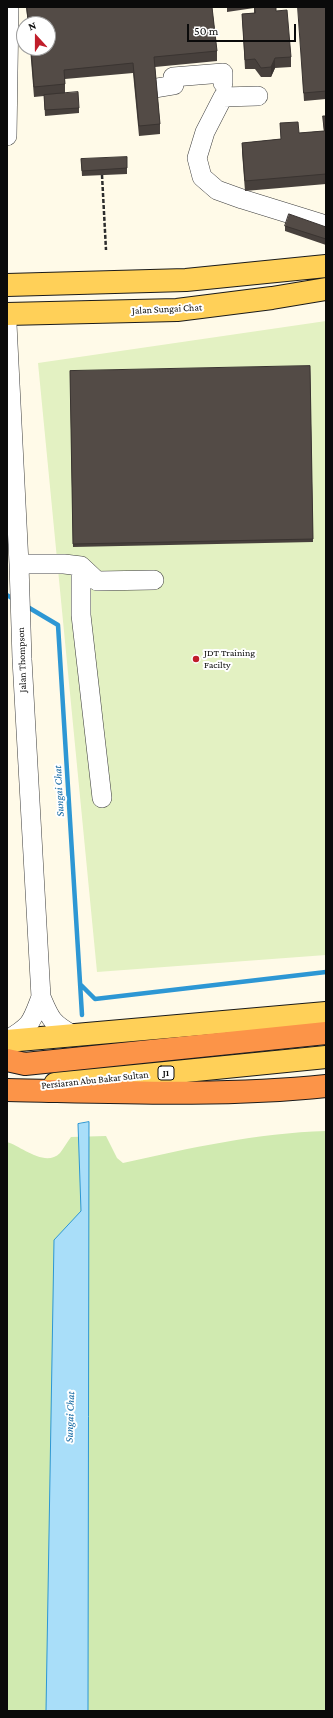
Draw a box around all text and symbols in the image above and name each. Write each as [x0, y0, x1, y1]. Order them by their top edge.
north arrow [16, 16, 56, 56]
scale bar [189, 16, 298, 42]
text: N [26, 19, 38, 33]
text: 50 m [194, 24, 218, 38]
street label: Jalan Sungai Chat [131, 301, 203, 317]
street label: Jalan Thompson [15, 627, 29, 693]
place label: JDT Training Facilty [204, 647, 255, 670]
marker: JDT Training Facilty [191, 654, 201, 664]
water label: Sungai Chat [51, 765, 67, 817]
road number: J1 [158, 1066, 174, 1080]
street label: Persiaran Abu Bakar Sultan [41, 1068, 149, 1092]
water label: Sungai Chat [63, 1391, 77, 1443]

